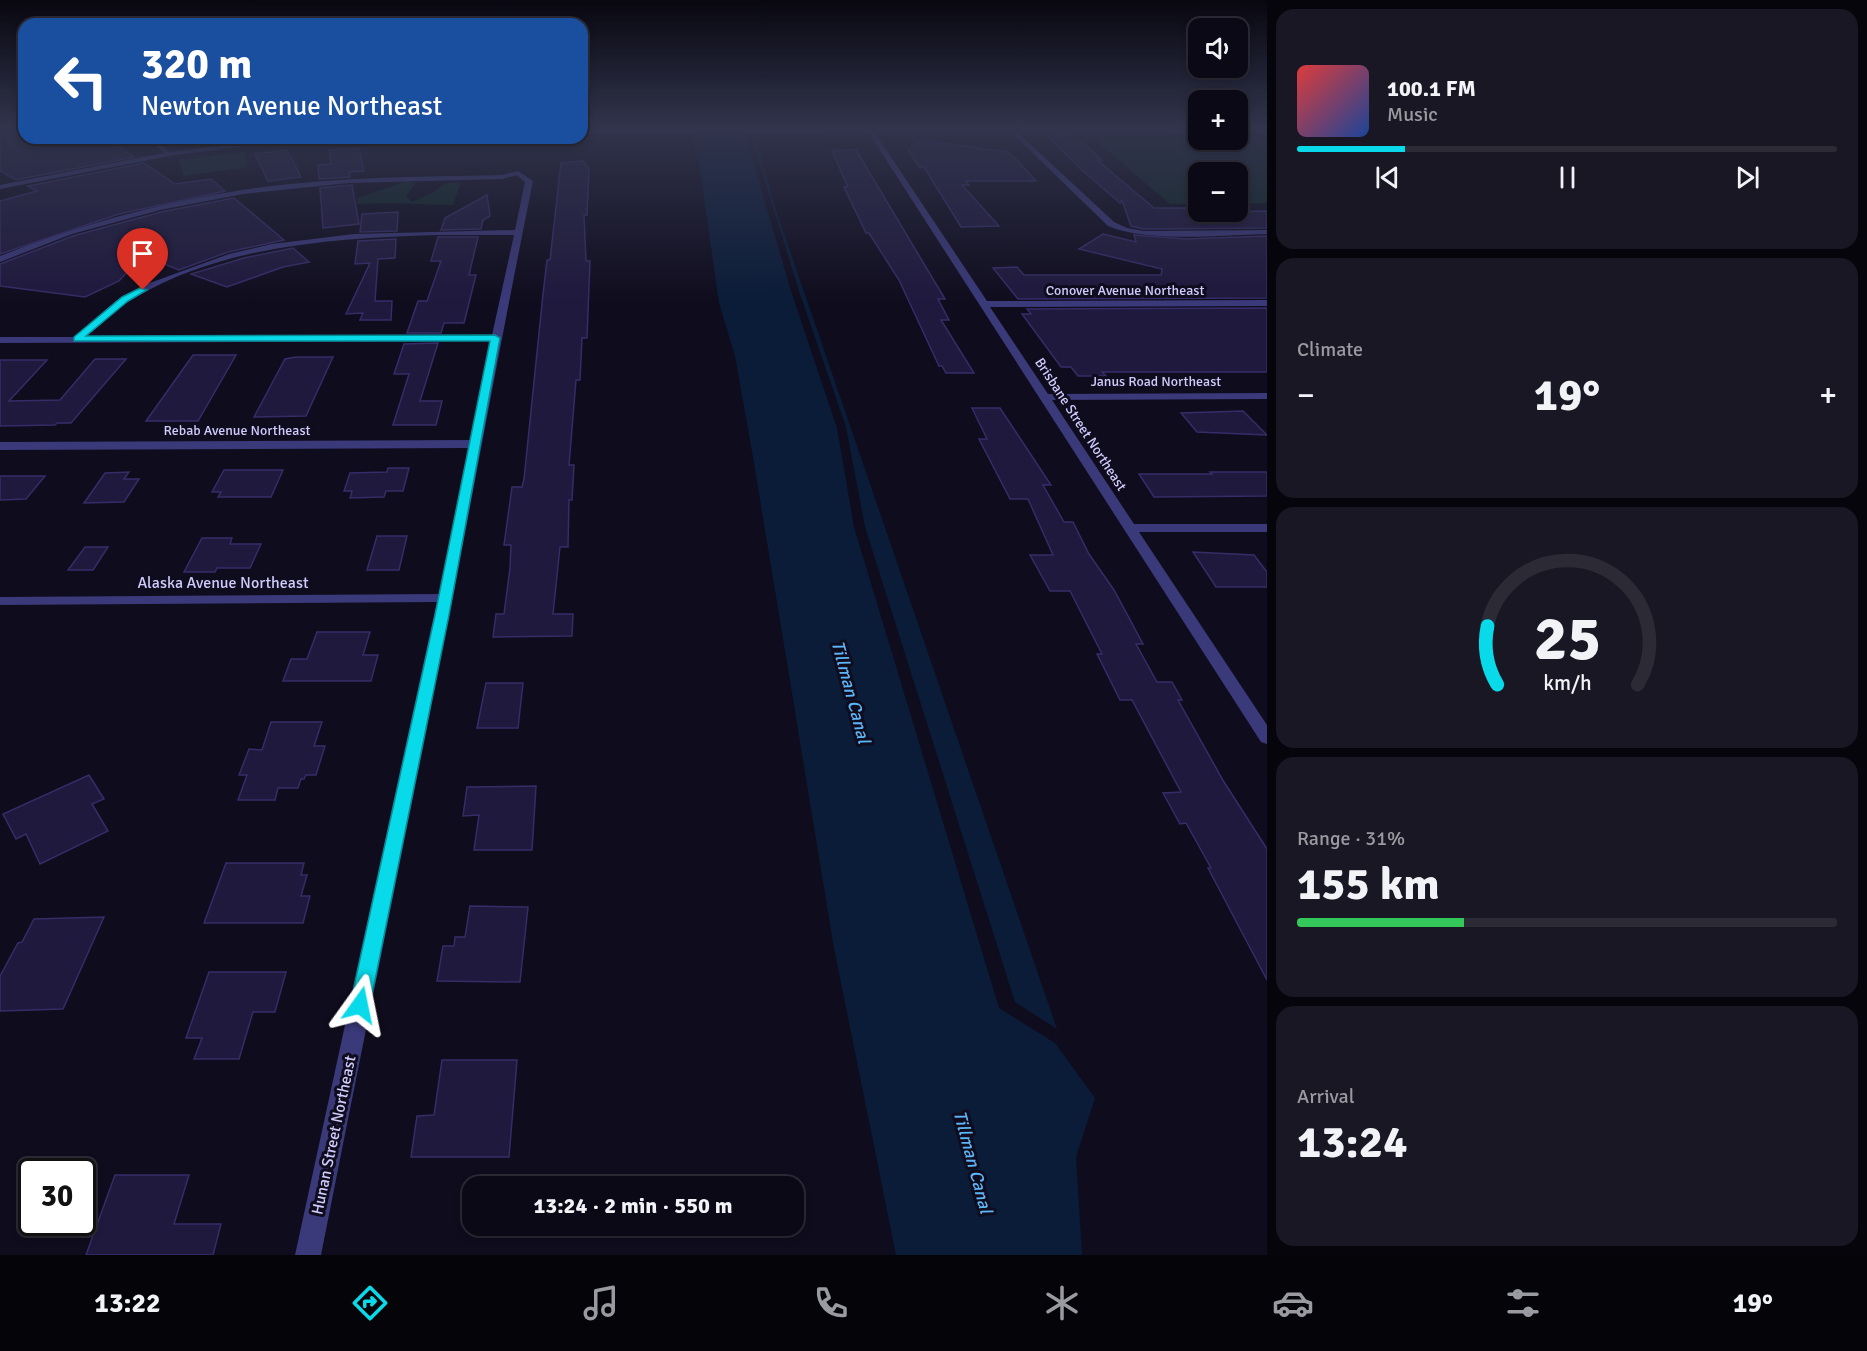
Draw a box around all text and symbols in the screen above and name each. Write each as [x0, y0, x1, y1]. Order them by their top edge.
map controls [1188, 18, 1248, 222]
button: sound [1188, 18, 1248, 78]
text: 320 m [141, 39, 252, 90]
icon: left [42, 42, 120, 120]
text: 100.1 FM [1387, 75, 1476, 102]
text: Newton Avenue Northeast [141, 90, 442, 123]
button: + [1188, 90, 1248, 150]
text: Music [1387, 102, 1438, 127]
icon: previous [1371, 161, 1404, 194]
icon: pause [1551, 161, 1584, 194]
icon: next [1731, 161, 1764, 194]
button: − [1188, 162, 1248, 222]
pin [117, 228, 168, 290]
icon: arrive [126, 237, 159, 270]
street label: Conover Avenue Northeast [1046, 282, 1204, 299]
text: Climate [1297, 337, 1363, 362]
street label: Brisbane Street Northeast [1031, 355, 1130, 494]
text: 19° [1534, 368, 1600, 423]
street label: Janus Road Northeast [1091, 373, 1221, 390]
text: − [1297, 375, 1315, 416]
text: + [1819, 375, 1837, 416]
street label: Rebab Avenue Northeast [164, 422, 311, 439]
street label: Alaska Avenue Northeast [137, 573, 309, 593]
text: 25 [1533, 600, 1601, 677]
water label: Tillman Canal [827, 638, 876, 747]
text: km/h [1543, 670, 1591, 696]
text: Range · 31% [1297, 826, 1405, 851]
text: 155 km [1297, 857, 1440, 912]
position arrow [328, 973, 392, 1037]
street label: Hunan Street Northeast [307, 1053, 361, 1217]
text: Arrival [1297, 1084, 1355, 1109]
water label: Tillman Canal [949, 1108, 998, 1217]
text: 13:24 [1297, 1115, 1407, 1170]
speed limit sign: 30 [18, 1158, 96, 1236]
text: 13:24 · 2 min · 550 m [533, 1192, 733, 1219]
icon: directions [349, 1282, 391, 1324]
icon: music [580, 1282, 622, 1324]
icon: phone [810, 1282, 852, 1324]
icon: climate [1041, 1282, 1083, 1324]
icon: car [1272, 1282, 1314, 1324]
icon: filters [1502, 1282, 1544, 1324]
text: 13:22 [94, 1287, 161, 1320]
text: 19° [1733, 1287, 1773, 1320]

